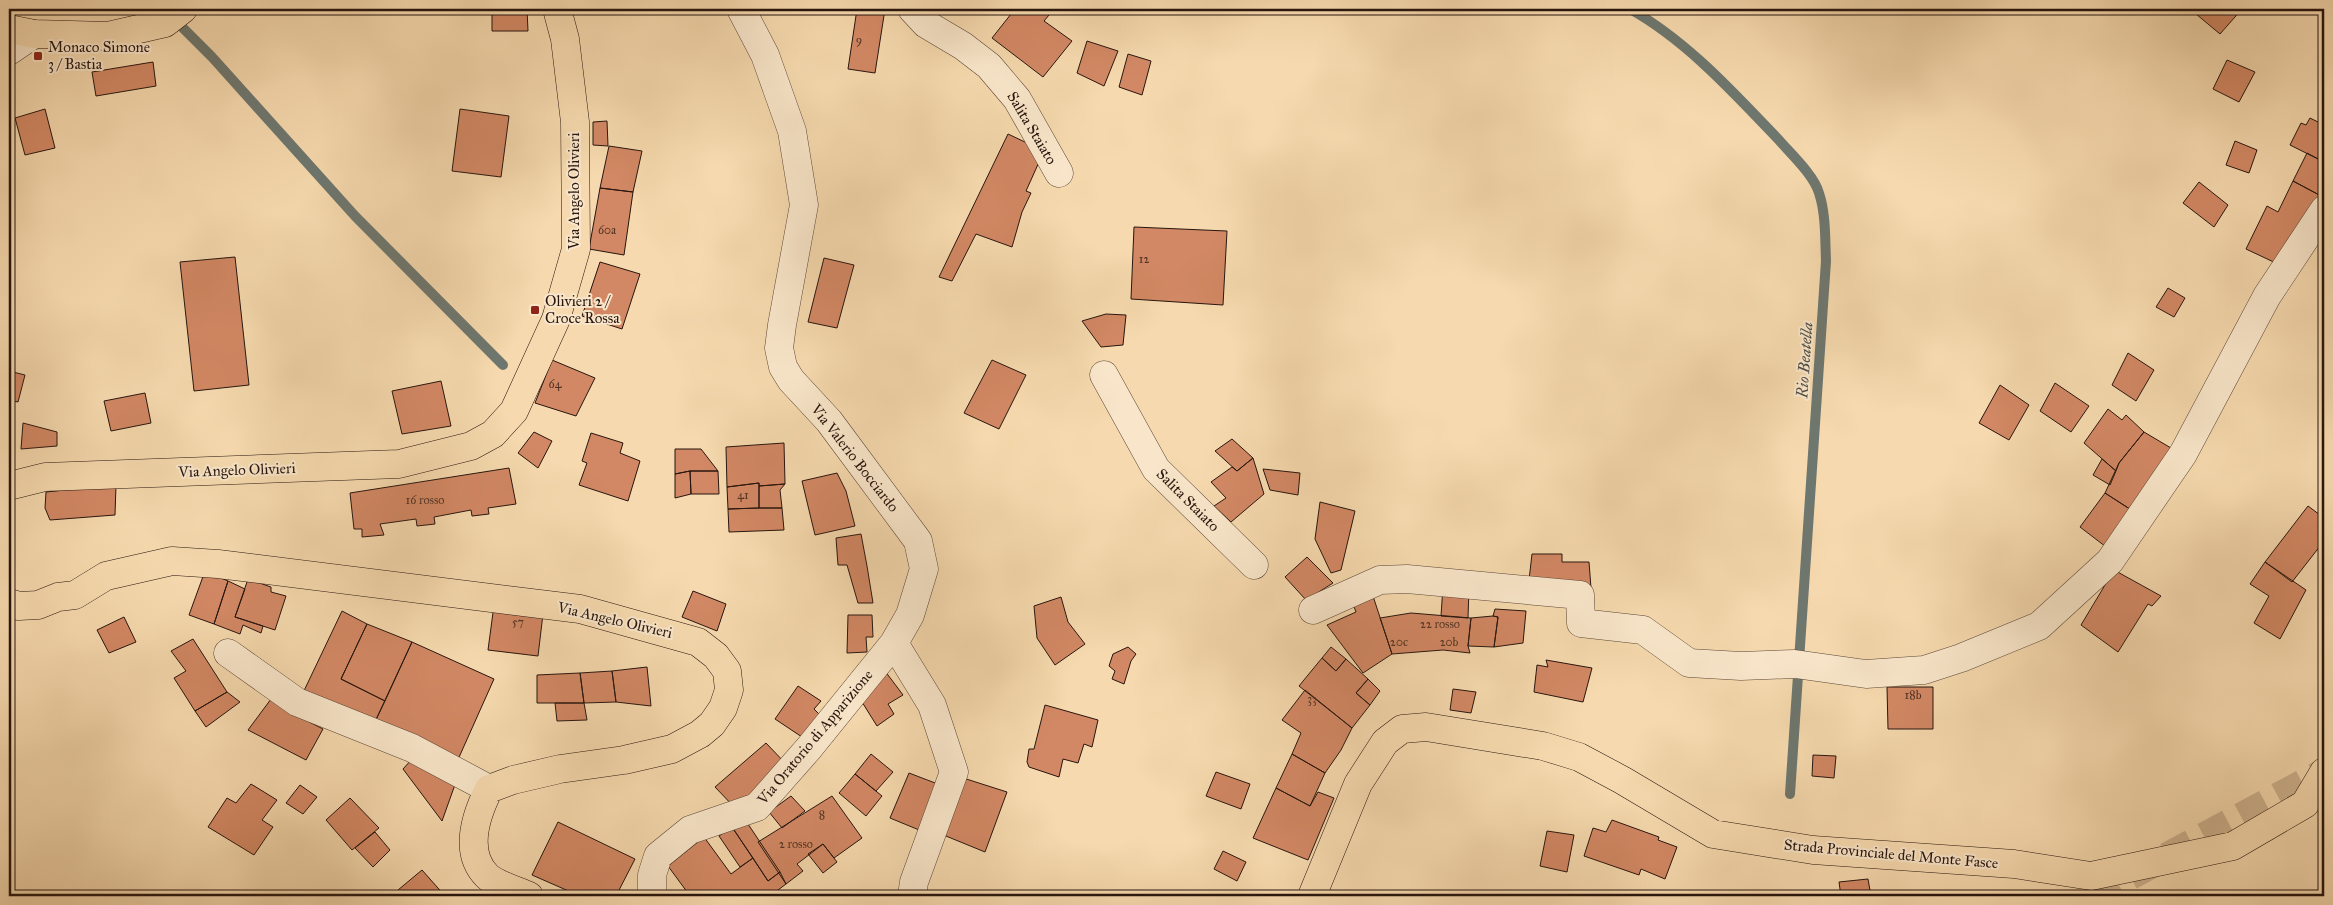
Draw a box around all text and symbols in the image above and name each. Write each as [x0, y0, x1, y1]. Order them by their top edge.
house number: 9 [856, 33, 862, 47]
place label: Monaco Simone 3 / Bastia [48, 38, 150, 73]
marker: Monaco Simone 3 / Bastia [32, 50, 44, 62]
street label: Salita Staiato [1003, 88, 1061, 168]
street label: Via Angelo Olivieri [565, 132, 583, 251]
house number: 60a [598, 223, 617, 237]
house number: 12 [1139, 252, 1149, 266]
place label: Olivieri 2 / Croce Rossa [545, 292, 620, 327]
marker: Olivieri 2 / Croce Rossa [529, 304, 541, 316]
water label: Rio Beatella [1792, 321, 1817, 400]
house number: 64 [549, 377, 562, 391]
street label: Via Valerio Bocciardo [807, 400, 903, 516]
street label: Via Angelo Olivieri [177, 459, 296, 481]
street label: Salita Staiato [1153, 465, 1223, 535]
house number: 41 [737, 488, 749, 502]
house number: 16 rosso [406, 493, 444, 507]
street label: Via Angelo Olivieri [555, 598, 674, 642]
house number: 57 [512, 615, 524, 629]
house number: 22 rosso [1420, 617, 1460, 631]
house number: 20c [1390, 635, 1408, 649]
house number: 20b [1440, 635, 1459, 649]
street label: Via Oratorio di Apparizione [753, 666, 877, 809]
house number: 18b [1905, 688, 1922, 702]
house number: 33 [1307, 692, 1317, 706]
house number: 8 [819, 808, 825, 822]
street label: Strada Provinciale del Monte Fasce [1783, 836, 1999, 872]
house number: 2 rosso [779, 837, 813, 851]

